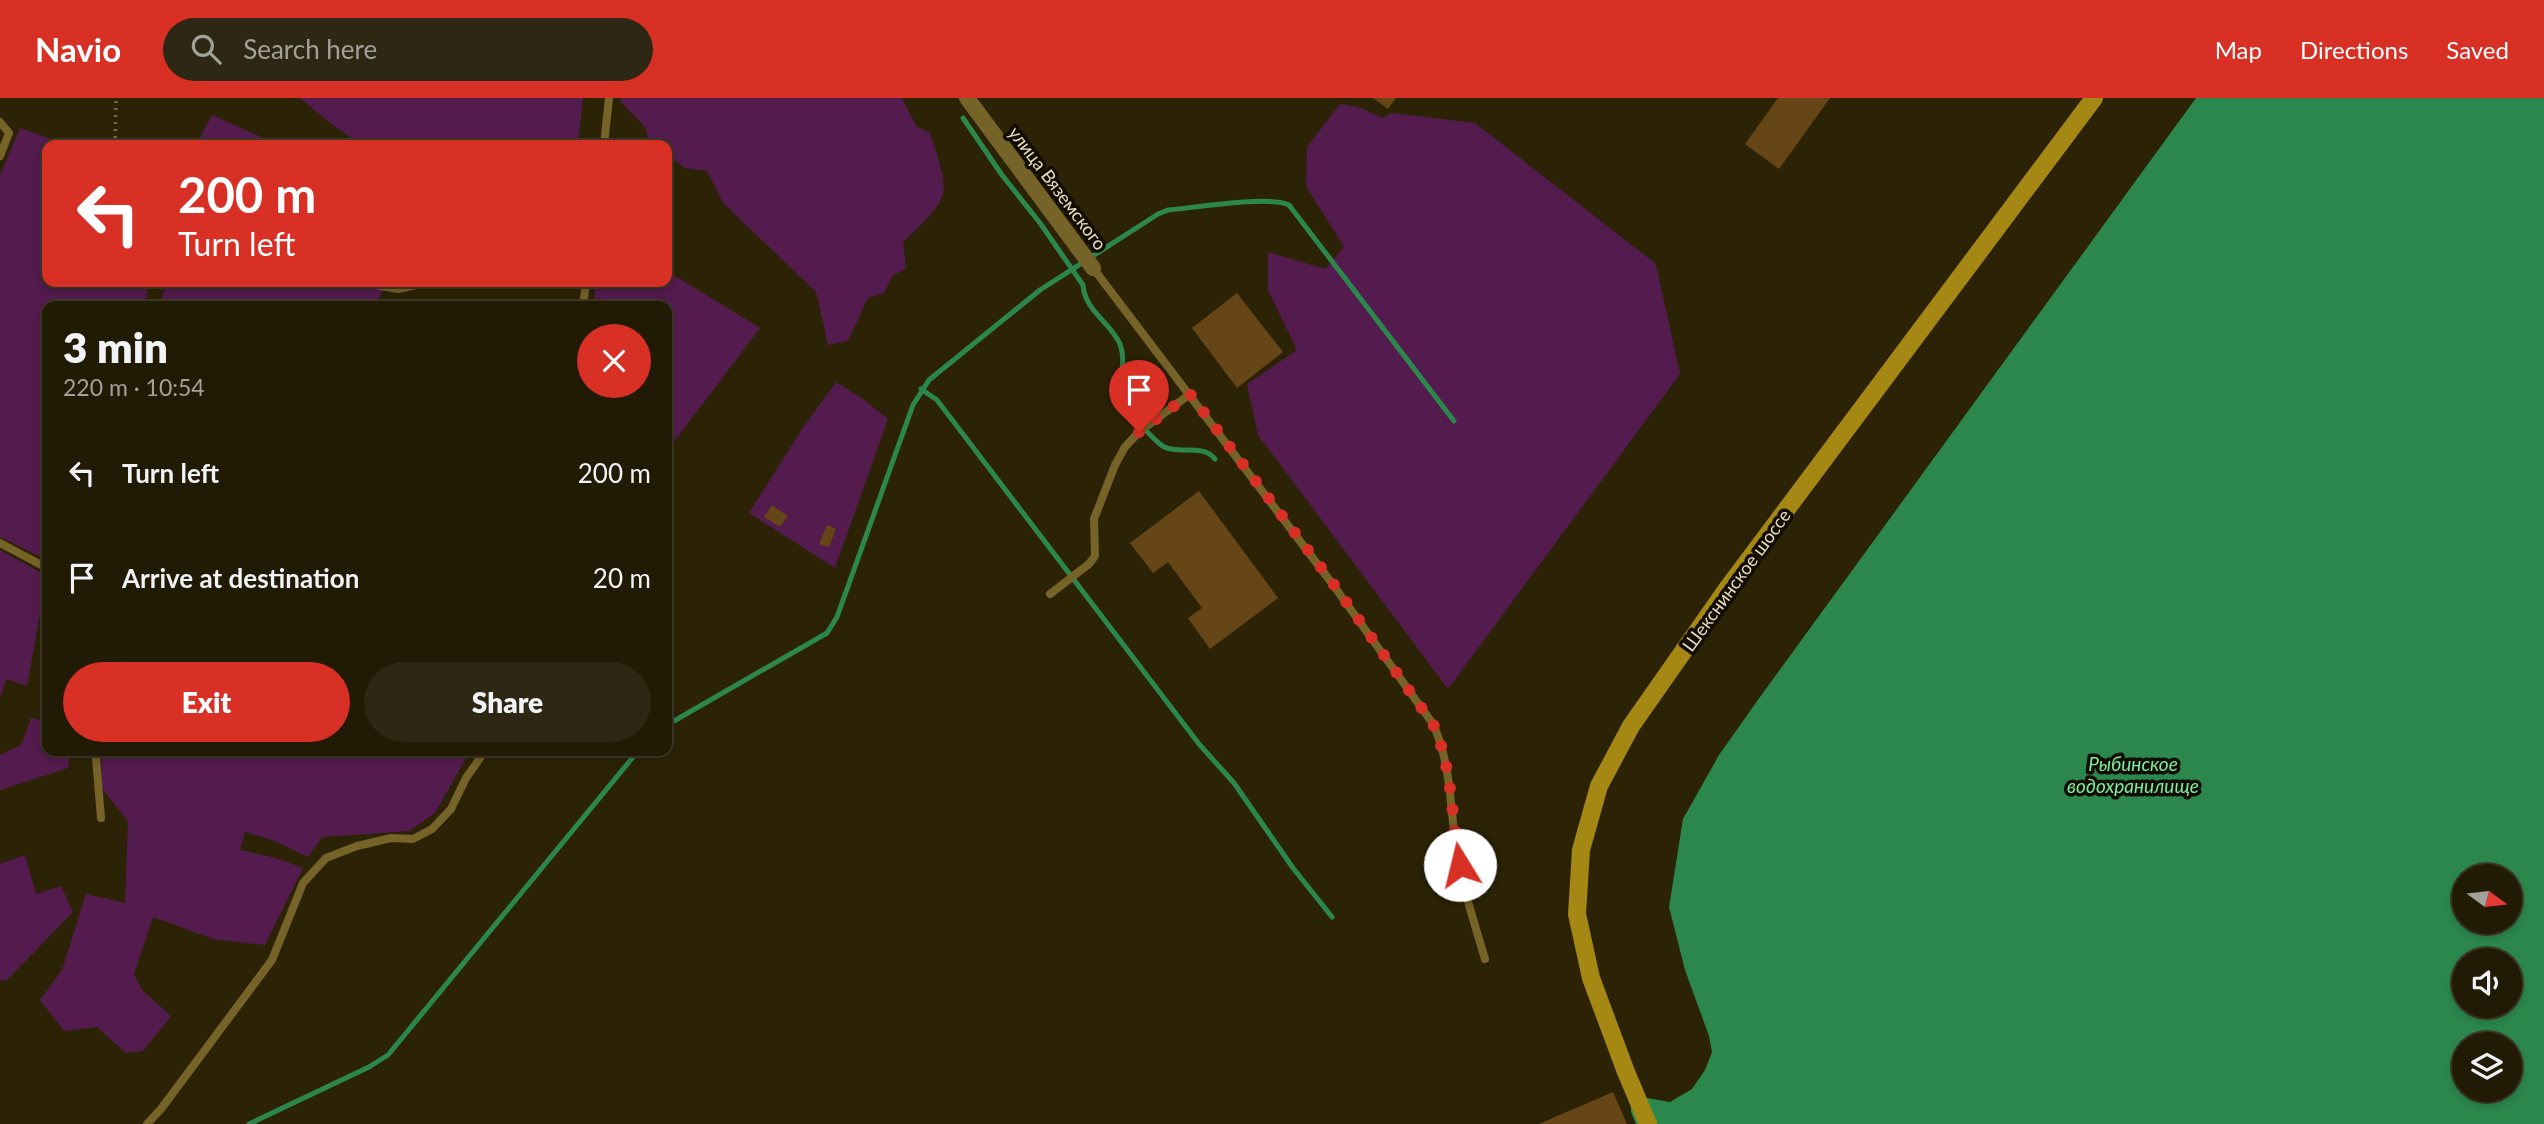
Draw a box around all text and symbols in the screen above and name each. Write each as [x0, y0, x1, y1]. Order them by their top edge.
search box [163, 18, 653, 81]
text: Navio [35, 29, 121, 69]
icon: search [187, 30, 225, 68]
text: Search here [243, 33, 377, 65]
text: Map [2215, 35, 2262, 64]
text: Directions [2300, 35, 2408, 64]
text: Saved [2446, 35, 2509, 64]
street label: улица Вяземского [1004, 122, 1112, 254]
text: 200 m [178, 165, 316, 223]
icon: left [63, 168, 154, 259]
text: Turn left [178, 224, 295, 263]
text: 3 min [63, 322, 168, 372]
button: close [577, 324, 651, 398]
pin [1109, 360, 1169, 432]
icon: arrive [1120, 371, 1158, 409]
text: 220 m · 10:54 [63, 373, 205, 401]
icon: left [63, 454, 101, 492]
text: Turn left [122, 457, 219, 489]
text: 200 m [578, 457, 651, 489]
street label: Шекснинское шоссе [1677, 505, 1795, 655]
icon: arrive [63, 559, 101, 597]
text: Arrive at destination [122, 562, 359, 594]
text: 20 m [593, 562, 651, 594]
button: Exit [63, 662, 350, 742]
button: Share [364, 662, 651, 742]
water label: Рыбинское водохранилище [2067, 752, 2199, 797]
position arrow [1423, 828, 1497, 902]
north arrow [2452, 864, 2522, 934]
map controls [2452, 864, 2522, 1102]
button: sound [2452, 948, 2522, 1018]
button: layers [2452, 1032, 2522, 1102]

